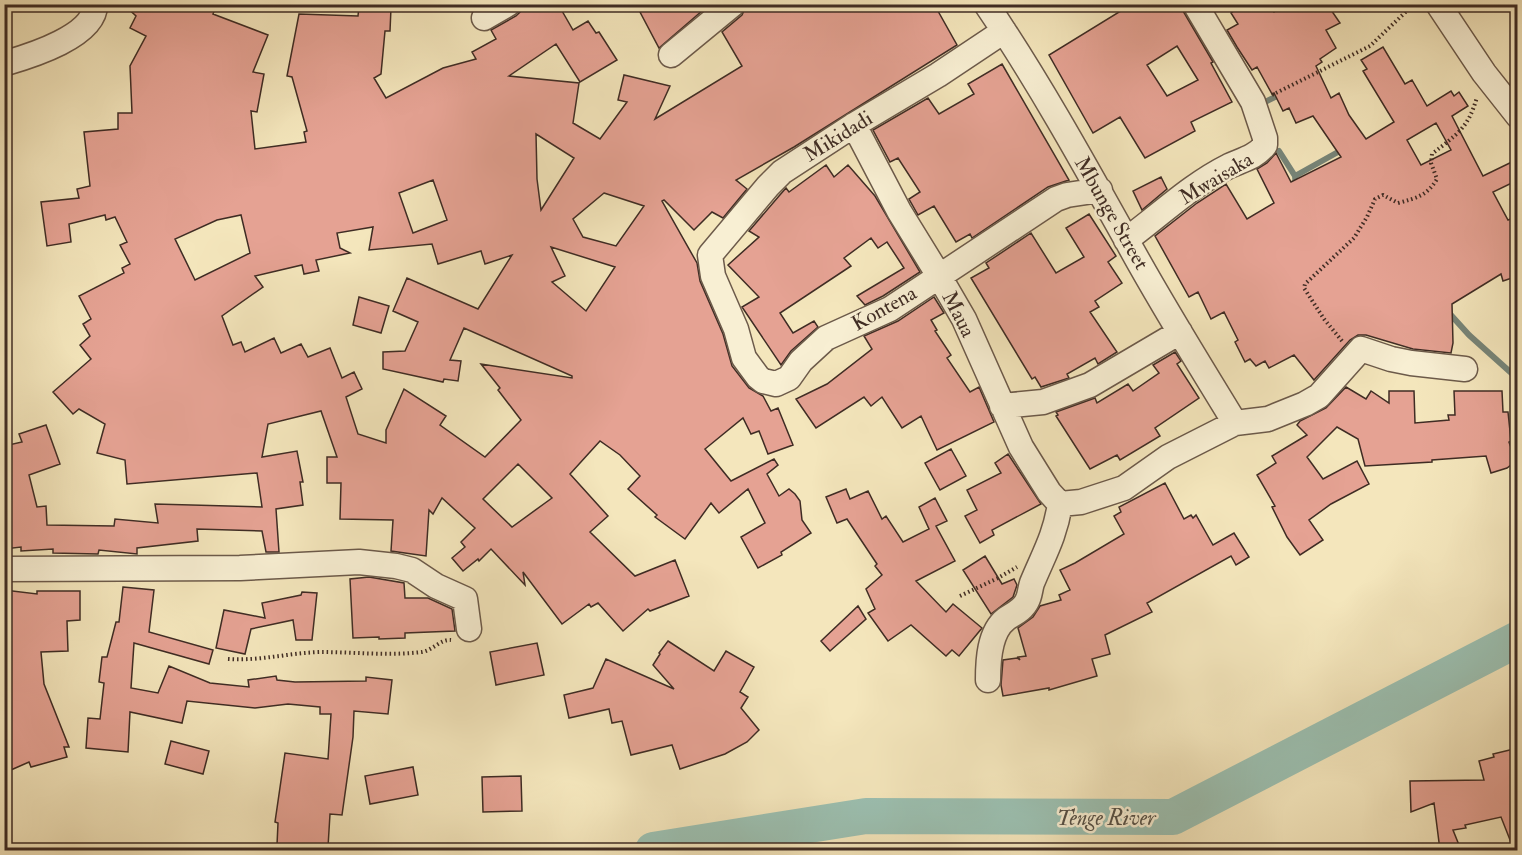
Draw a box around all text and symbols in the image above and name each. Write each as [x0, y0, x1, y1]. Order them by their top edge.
street label: Mikidadi [799, 105, 878, 168]
street label: Mwaisaka [1174, 146, 1258, 211]
street label: Mbunge Street [1068, 152, 1155, 275]
street label: Kontena [847, 279, 922, 337]
street label: Maua [936, 287, 982, 342]
water label: Tenge River [1057, 804, 1157, 832]

